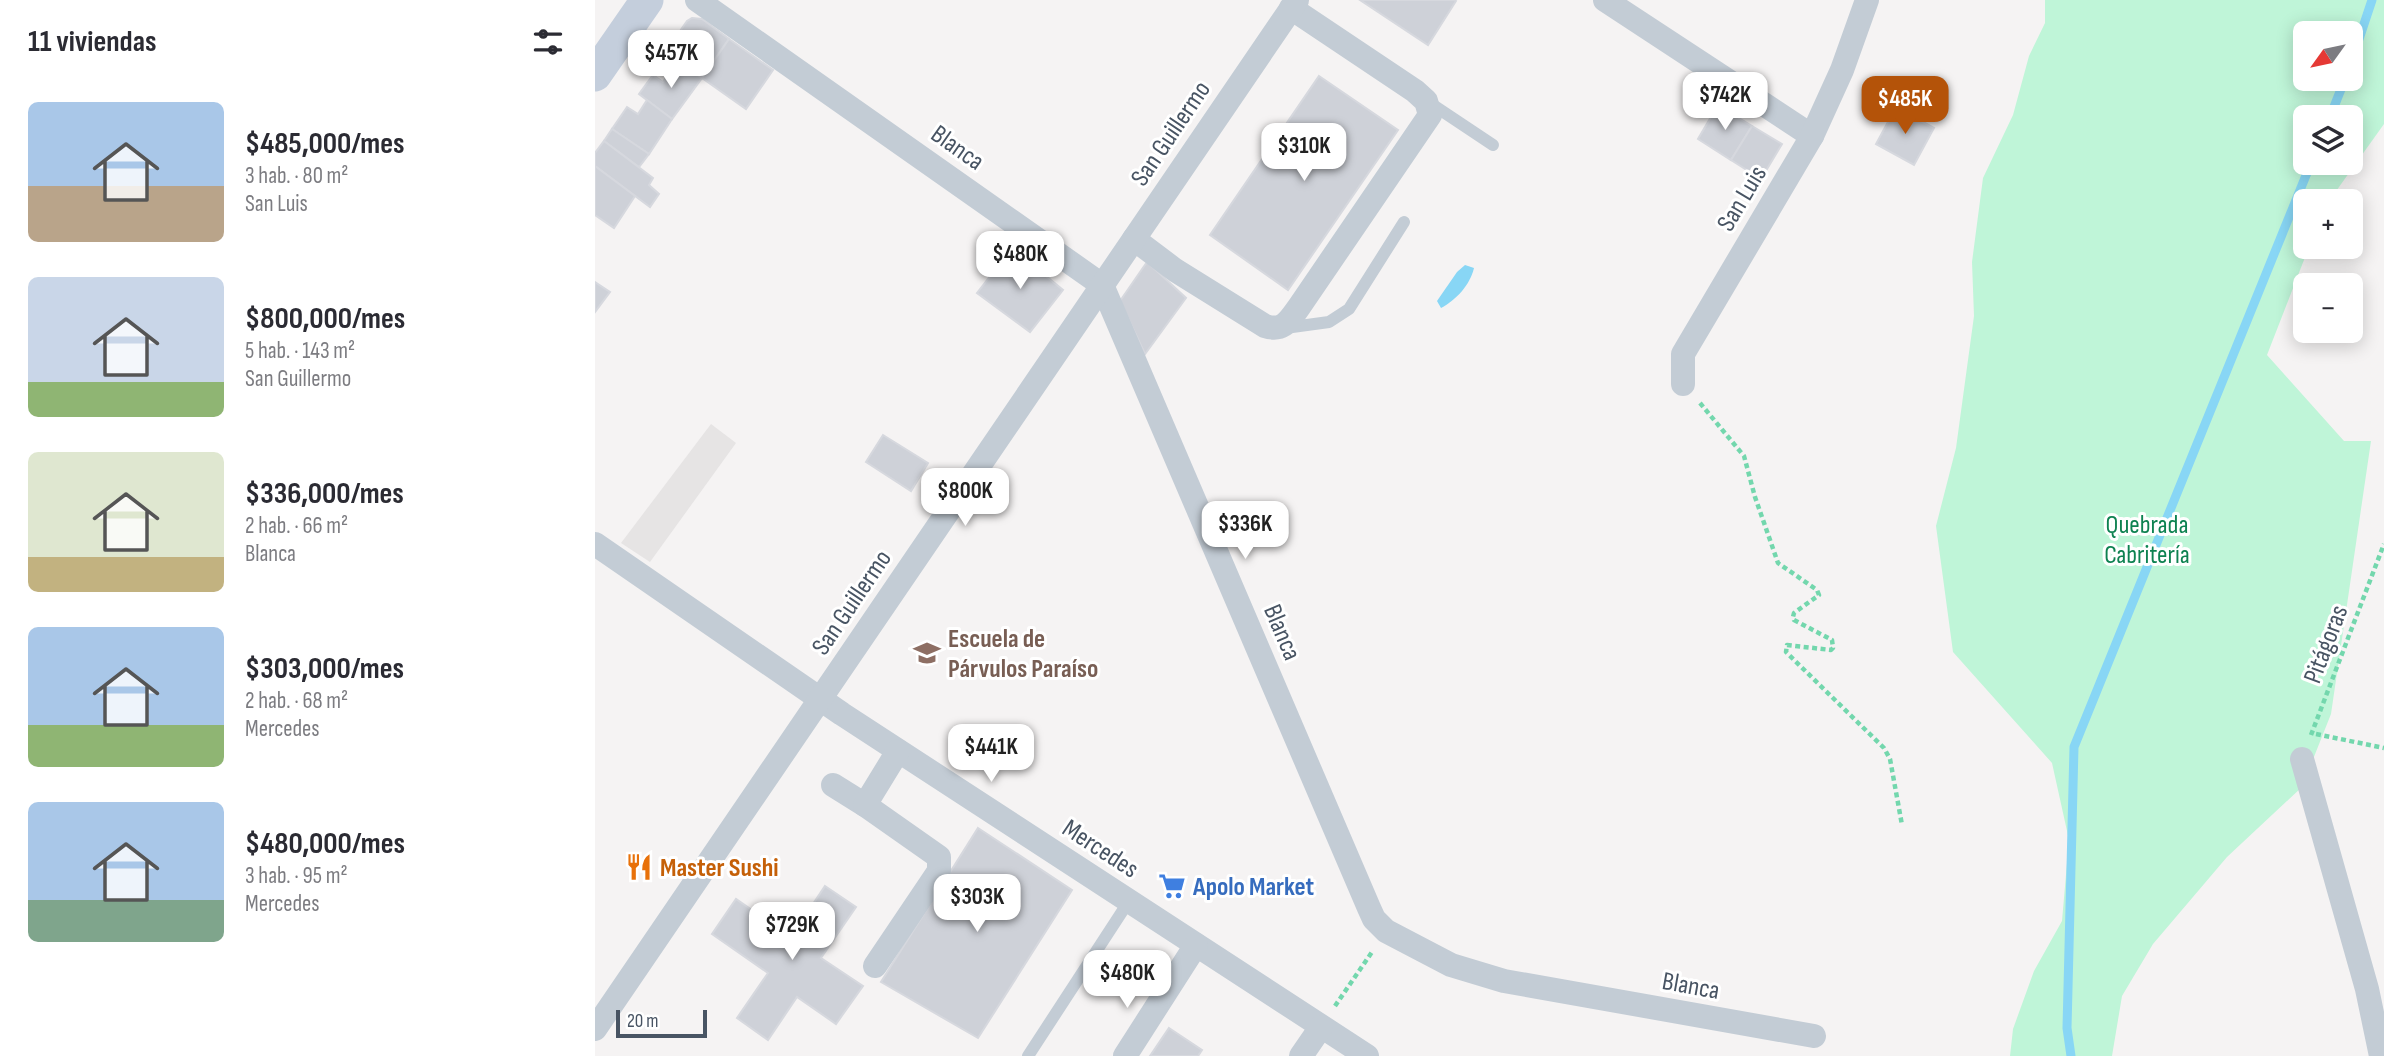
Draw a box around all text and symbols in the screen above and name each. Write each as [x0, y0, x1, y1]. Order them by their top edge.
north arrow [2293, 21, 2363, 91]
map controls [2293, 21, 2363, 343]
icon: filters [529, 23, 567, 61]
text: 11 viviendas [28, 24, 157, 60]
pin: $457K [622, 31, 720, 90]
text: $457K [644, 39, 698, 67]
pin: $742K [1676, 72, 1774, 132]
street label: San Guillermo [1125, 75, 1218, 192]
pin: $485K [1856, 76, 1954, 136]
text: $742K [1699, 81, 1751, 109]
text: $485K [1878, 85, 1932, 113]
button: layers [2293, 105, 2363, 175]
street label: Blanca [925, 119, 990, 177]
pin: $310K [1255, 124, 1353, 183]
text: $485,000/mes [245, 126, 404, 162]
icon: home [84, 130, 168, 214]
text: $310K [1277, 132, 1331, 160]
street label: San Luis [1711, 160, 1774, 237]
text: 3 hab. · 80 m² [245, 162, 348, 190]
button: + [2293, 189, 2363, 259]
text: San Luis [245, 190, 308, 218]
pin: $480K [971, 232, 1069, 291]
text: $480K [992, 240, 1048, 268]
button: − [2293, 273, 2363, 343]
text: $800,000/mes [245, 301, 405, 337]
icon: home [84, 305, 168, 389]
text: 5 hab. · 143 m² [245, 337, 355, 365]
text: San Guillermo [245, 365, 351, 393]
pin: $800K [916, 468, 1014, 528]
text: $336,000/mes [245, 476, 404, 512]
text: $800K [937, 477, 993, 505]
icon: home [84, 480, 168, 564]
pin: $336K [1196, 502, 1294, 561]
text: $336K [1218, 510, 1272, 538]
park label: Quebrada Cabritería [2104, 510, 2190, 571]
text: 2 hab. · 66 m² [245, 512, 348, 540]
text: Blanca [245, 540, 296, 568]
street label: San Guillermo [806, 544, 899, 661]
street label: Blanca [1256, 600, 1307, 665]
street label: Pitágoras [2297, 601, 2355, 688]
place label: Escuela de Párvulos Paraíso [948, 624, 1098, 685]
school or university icon: Escuela de Párvulos Paraíso [912, 638, 942, 668]
text: $303,000/mes [245, 651, 404, 687]
icon: home [84, 655, 168, 739]
text: 2 hab. · 68 m² [245, 687, 348, 715]
text: Mercedes [245, 715, 320, 743]
pin: $441K [942, 724, 1040, 784]
text: $441K [964, 733, 1018, 761]
street label: Mercedes [1056, 813, 1144, 885]
text: $480,000/mes [245, 826, 405, 862]
icon: home [84, 830, 168, 914]
restaurant icon: Master Sushi [624, 852, 654, 882]
place label: Master Sushi [660, 853, 779, 884]
text: 3 hab. · 95 m² [245, 862, 348, 890]
supermarket icon: Apolo Market [1157, 871, 1187, 901]
place label: Apolo Market [1192, 872, 1315, 903]
pin: $303K [928, 874, 1026, 934]
text: $303K [950, 883, 1004, 911]
text: Mercedes [245, 890, 320, 918]
pin: $729K [743, 902, 841, 962]
text: $729K [765, 911, 819, 939]
pin: $480K [1078, 950, 1176, 1010]
text: $480K [1099, 959, 1155, 987]
street label: Blanca [1660, 966, 1722, 1007]
scale bar [616, 1007, 707, 1039]
text: 20 m [627, 1010, 659, 1033]

